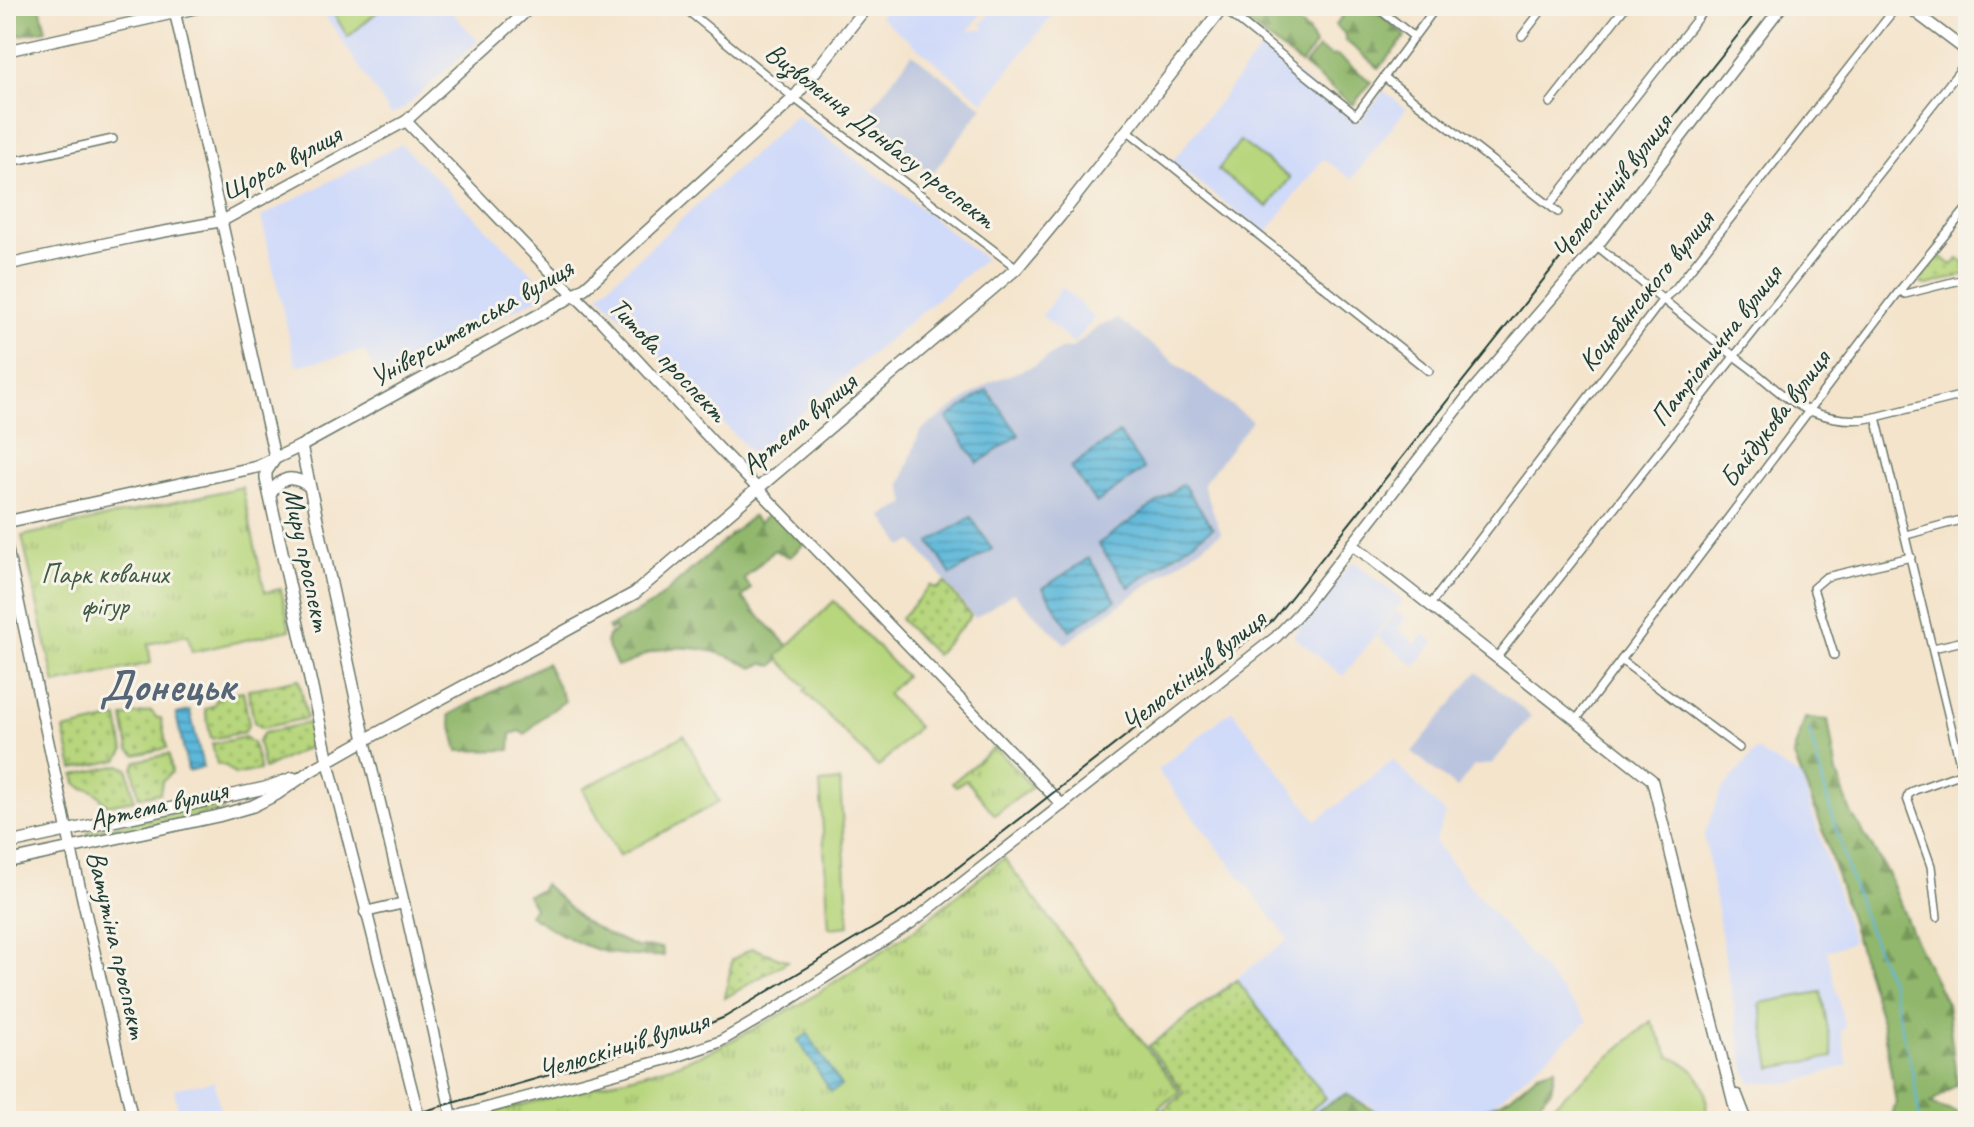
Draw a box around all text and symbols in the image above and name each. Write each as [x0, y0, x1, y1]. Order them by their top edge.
street label: Визволення Донбасу проспект [758, 34, 1005, 238]
street label: Челюскінців вулиця [1544, 105, 1681, 266]
street label: Щорса вулиця [216, 115, 349, 208]
street label: Коцюбинського вулиця [1570, 201, 1722, 378]
street label: Університетська вулиця [364, 250, 580, 395]
street label: Патріотична вулиця [1642, 256, 1791, 433]
street label: Титова проспект [602, 289, 737, 431]
street label: Байдукова вулиця [1711, 341, 1839, 494]
street label: Артема вулиця [733, 363, 865, 482]
street label: Миру проспект [275, 485, 340, 635]
park label: Парк кованих фігур [41, 556, 171, 623]
street label: Челюскінців вулиця [1114, 600, 1274, 739]
district label: Донецьк [99, 658, 239, 713]
street label: Артема вулиця [86, 771, 233, 837]
street label: Ватутіна проспект [79, 847, 156, 1043]
street label: Челюскінців вулиця [534, 1001, 714, 1087]

